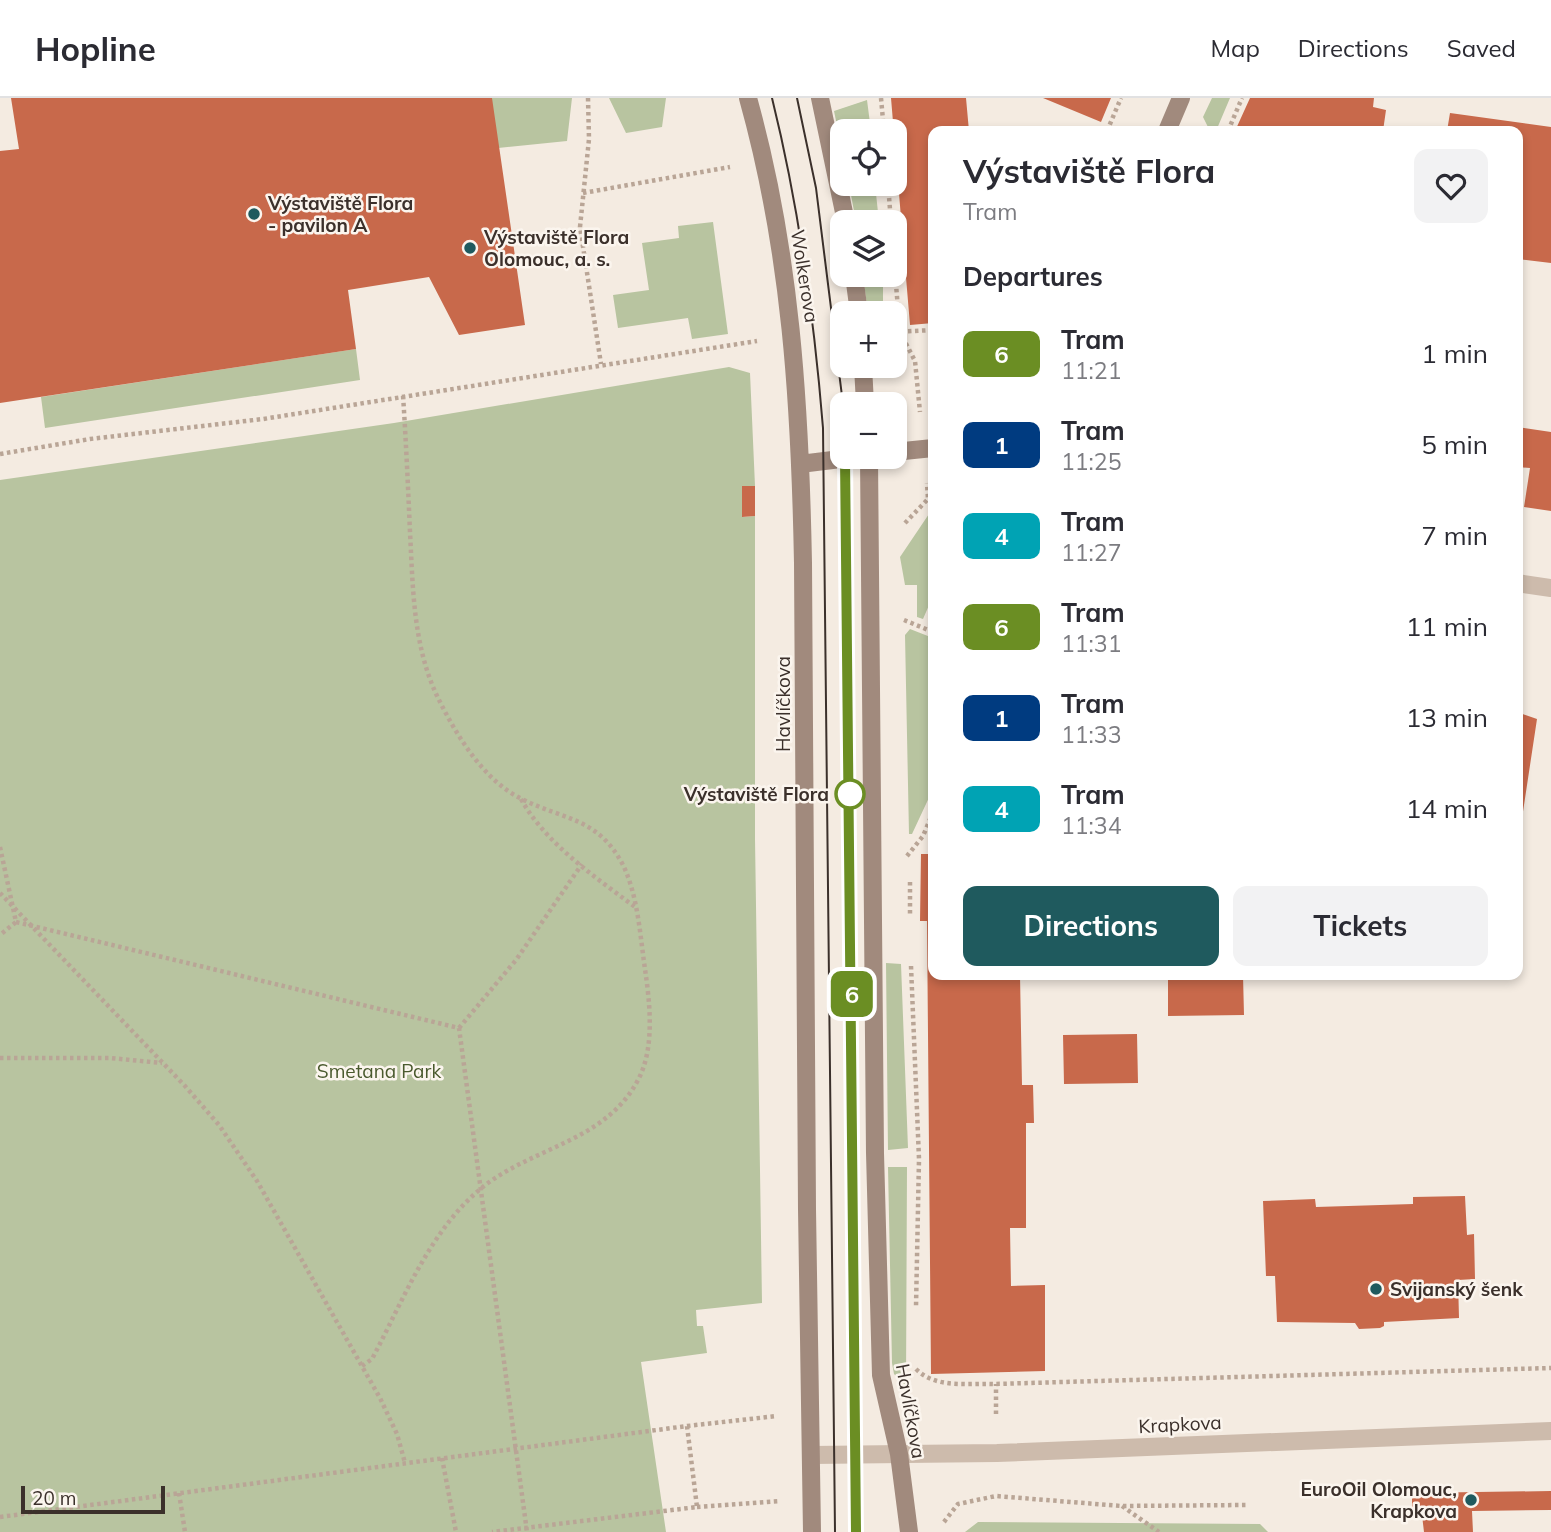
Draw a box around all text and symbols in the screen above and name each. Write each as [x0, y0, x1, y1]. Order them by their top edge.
text: Hopline [35, 28, 156, 69]
text: Map [1210, 33, 1260, 63]
text: Directions [1298, 33, 1409, 63]
text: Saved [1447, 33, 1516, 63]
map controls [830, 119, 907, 469]
button: locate [830, 119, 907, 196]
button: heart [1414, 149, 1488, 223]
text: Výstaviště Flora [963, 150, 1215, 191]
place label: Výstaviště Flora - pavilon A [267, 191, 413, 237]
text: Tram [963, 197, 1017, 226]
marker: Výstaviště Flora - pavilon A [246, 206, 262, 222]
button: layers [830, 210, 907, 287]
place label: Výstaviště Flora Olomouc, a. s. [483, 225, 629, 271]
street label: Wolkerova [786, 228, 824, 324]
marker: Výstaviště Flora Olomouc, a. s. [462, 240, 478, 256]
text: Departures [963, 260, 1103, 293]
button: + [830, 301, 907, 378]
text: Tram [1061, 323, 1125, 356]
text: 1 min [1421, 337, 1488, 370]
text: 6 [994, 339, 1009, 369]
text: 11:21 [1061, 356, 1121, 385]
button: − [830, 392, 907, 469]
text: Tram [1061, 414, 1125, 447]
text: 5 min [1421, 428, 1488, 461]
text: 1 [994, 430, 1009, 460]
text: 11:25 [1061, 447, 1121, 476]
text: Tram [1061, 505, 1125, 538]
text: 7 min [1421, 519, 1488, 552]
text: 4 [994, 521, 1009, 551]
text: 11:27 [1061, 538, 1121, 567]
text: Tram [1061, 596, 1125, 629]
text: 11 min [1406, 610, 1488, 643]
text: 6 [994, 612, 1009, 642]
text: 11:31 [1061, 629, 1121, 658]
street label: Havlíčkova [771, 656, 795, 752]
text: Tram [1061, 687, 1125, 720]
text: 13 min [1406, 701, 1488, 734]
text: 1 [994, 703, 1009, 733]
text: 11:33 [1061, 720, 1121, 749]
text: Tram [1061, 778, 1125, 811]
marker: Výstaviště Flora [835, 779, 865, 809]
place label: Výstaviště Flora [683, 782, 829, 806]
text: 14 min [1406, 792, 1488, 825]
text: 4 [994, 794, 1009, 824]
text: 11:34 [1061, 811, 1121, 840]
button: Directions [963, 886, 1219, 966]
button: Tickets [1233, 886, 1488, 966]
line badge: 6 [829, 971, 875, 1017]
text: 6 [845, 979, 859, 1009]
park label: Smetana Park [317, 1059, 441, 1083]
place label: Svijanský šenk [1390, 1277, 1523, 1301]
marker: Svijanský šenk [1368, 1281, 1384, 1297]
street label: Havlíčkova [891, 1362, 931, 1460]
street label: Krapkova [1138, 1410, 1222, 1438]
place label: EuroOil Olomouc, Krapkova [1300, 1477, 1457, 1523]
scale bar [21, 1483, 164, 1515]
text: 20 m [32, 1486, 76, 1510]
marker: EuroOil Olomouc, Krapkova [1463, 1492, 1479, 1508]

